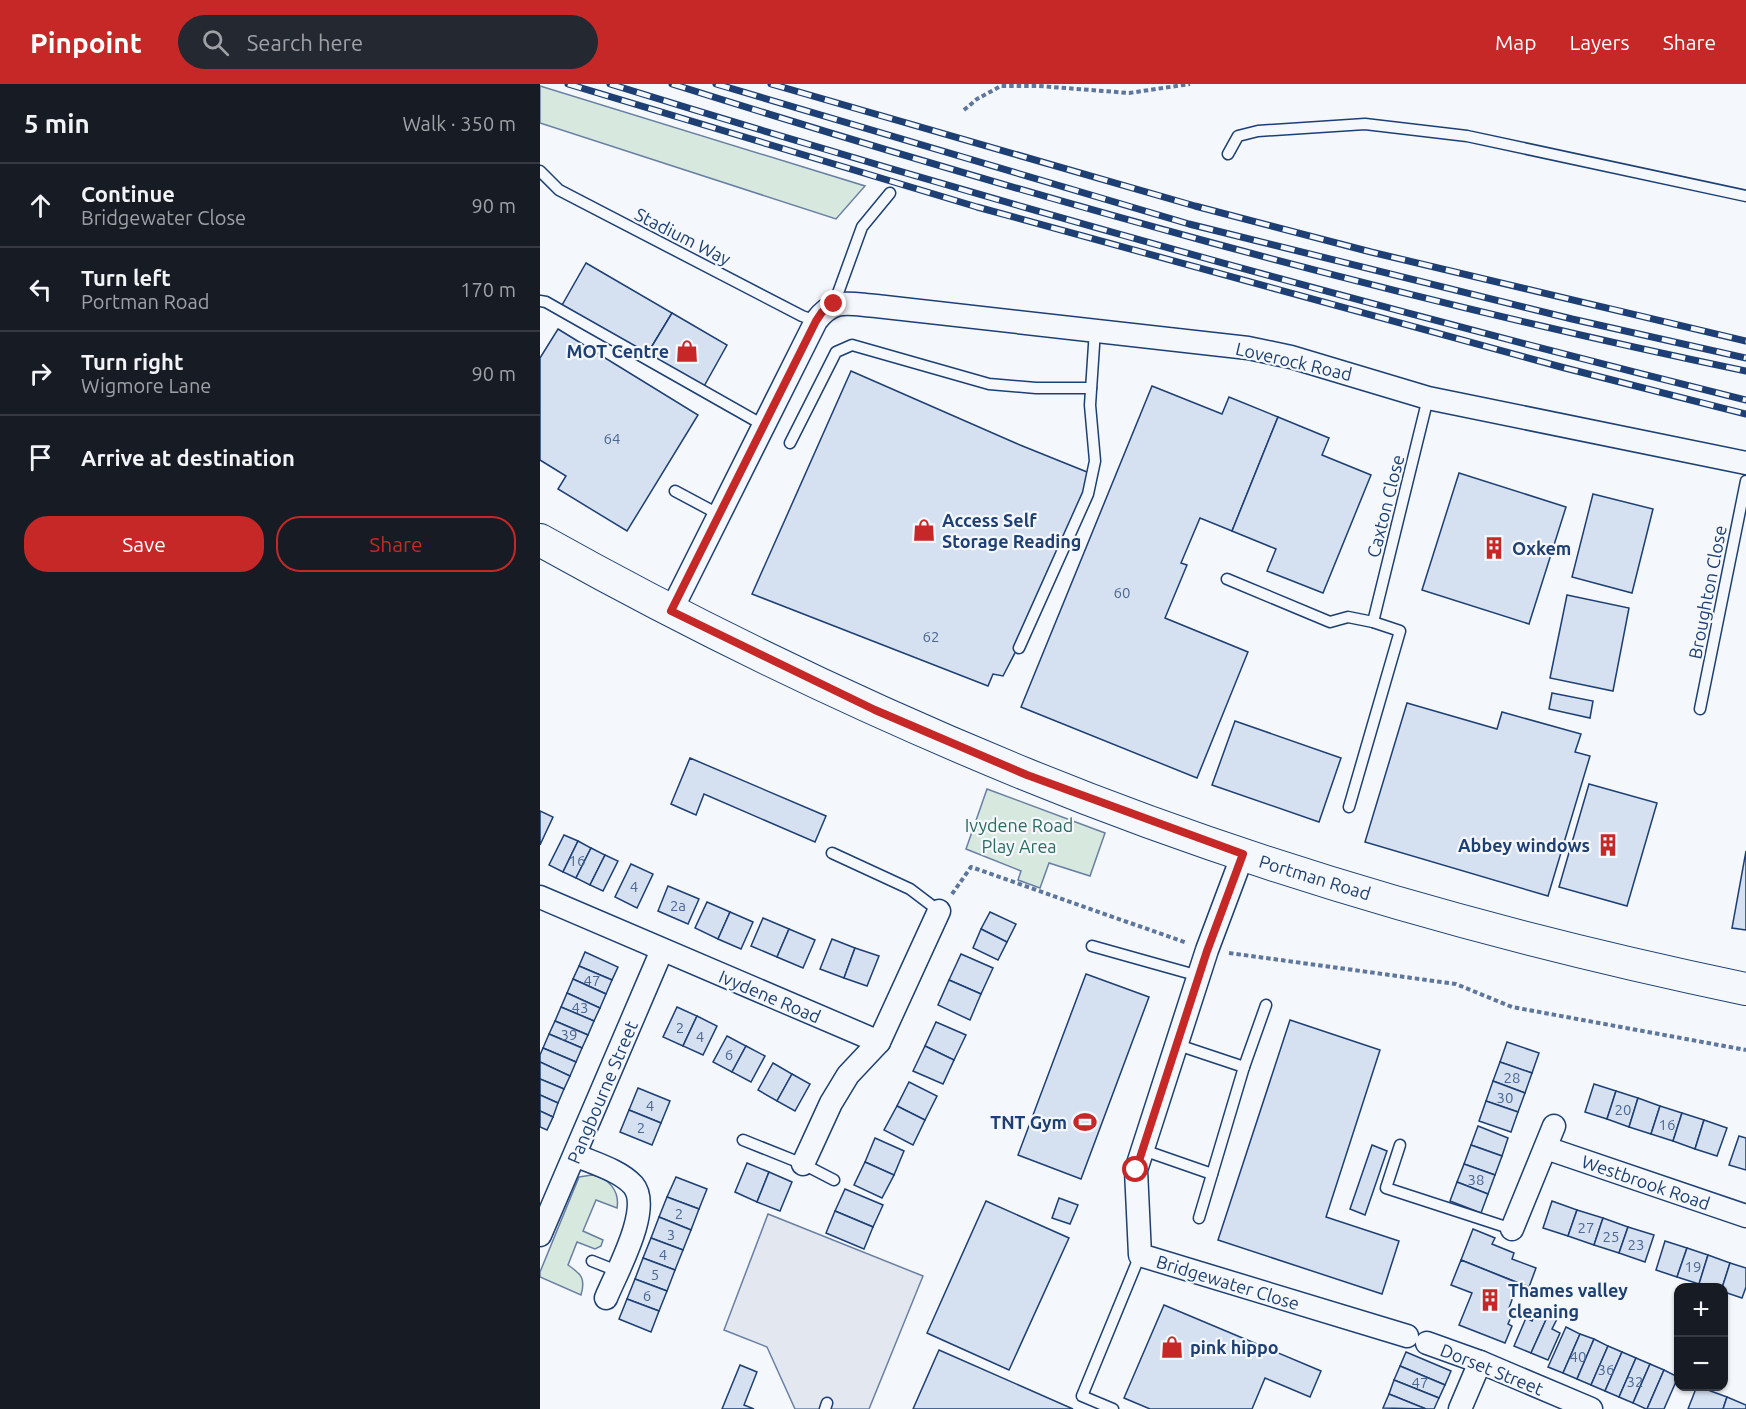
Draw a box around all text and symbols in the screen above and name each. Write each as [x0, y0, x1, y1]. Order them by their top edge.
search box [178, 15, 598, 69]
icon: search [199, 26, 232, 59]
text: Pinpoint [30, 27, 142, 58]
text: Search here [247, 30, 363, 55]
text: Map [1495, 30, 1536, 54]
text: Layers [1569, 30, 1630, 54]
text: Share [1663, 30, 1716, 54]
text: 5 min [24, 109, 90, 138]
text: Walk · 350 m [403, 112, 516, 135]
text: Continue [81, 181, 175, 206]
icon: ahead [24, 189, 57, 222]
text: 90 m [472, 194, 516, 217]
street label: Stadium Way [632, 203, 734, 269]
text: Bridgewater Close [81, 206, 246, 229]
text: Turn left [81, 265, 171, 290]
icon: left [24, 273, 57, 306]
text: 170 m [460, 278, 516, 301]
text: Portman Road [81, 290, 210, 313]
route end [820, 290, 846, 316]
shop icon: MOT Centre [674, 338, 700, 364]
street label: Loverock Road [1234, 338, 1354, 384]
place label: MOT Centre [567, 341, 669, 361]
text: Turn right [81, 349, 183, 374]
icon: right [24, 357, 57, 390]
text: 90 m [472, 362, 516, 385]
text: Wigmore Lane [81, 374, 211, 397]
house number: 64 [604, 430, 620, 447]
icon: arrive [24, 441, 57, 474]
text: Arrive at destination [81, 445, 295, 470]
street label: Caxton Close [1363, 452, 1407, 560]
place label: Access Self Storage Reading [942, 510, 1081, 551]
button: Save [24, 516, 264, 572]
button: Share [276, 516, 516, 572]
shop icon: Access Self Storage Reading [911, 517, 937, 543]
street label: Broughton Close [1684, 524, 1730, 660]
building icon: Oxkem [1481, 535, 1507, 561]
place label: Oxkem [1512, 538, 1571, 558]
house number: 60 [1114, 584, 1130, 601]
house number: 62 [923, 628, 939, 645]
park label: Ivydene Road Play Area [965, 815, 1073, 856]
building icon: Abbey windows [1595, 832, 1621, 858]
place label: Abbey windows [1458, 835, 1590, 855]
street label: Portman Road [1257, 851, 1373, 903]
house number: 16 [569, 852, 585, 869]
house number: 4 [630, 878, 638, 895]
house number: 2a [670, 897, 686, 914]
street label: Ivydene Road [716, 966, 824, 1026]
house number: 47 [584, 972, 600, 989]
house number: 43 [572, 999, 588, 1016]
street label: Pangbourne Street [563, 1018, 641, 1166]
house number: 2 [676, 1019, 684, 1036]
house number: 39 [561, 1026, 577, 1043]
house number: 4 [696, 1028, 704, 1045]
house number: 6 [725, 1046, 733, 1063]
house number: 28 [1504, 1069, 1520, 1086]
house number: 30 [1497, 1089, 1513, 1106]
house number: 4 [646, 1097, 654, 1114]
house number: 20 [1615, 1101, 1631, 1118]
sports icon: TNT Gym [1072, 1109, 1098, 1135]
place label: TNT Gym [990, 1112, 1067, 1132]
house number: 16 [1659, 1116, 1675, 1133]
house number: 2 [637, 1119, 645, 1136]
street label: Westbrook Road [1579, 1151, 1713, 1213]
route start [1122, 1156, 1148, 1182]
house number: 38 [1468, 1171, 1484, 1188]
house number: 2 [675, 1205, 683, 1222]
house number: 27 [1578, 1219, 1594, 1236]
house number: 3 [667, 1226, 675, 1243]
house number: 25 [1603, 1228, 1619, 1245]
house number: 23 [1628, 1236, 1644, 1253]
house number: 4 [659, 1246, 667, 1263]
street label: Bridgewater Close [1154, 1251, 1302, 1313]
house number: 19 [1685, 1258, 1701, 1275]
house number: 5 [651, 1266, 659, 1283]
place label: Thames valley cleaning [1508, 1280, 1628, 1321]
map controls [1674, 1283, 1728, 1391]
button: + [1674, 1283, 1728, 1337]
house number: 6 [643, 1287, 651, 1304]
building icon: Thames valley cleaning [1477, 1287, 1503, 1313]
shop icon: pink hippo [1159, 1334, 1185, 1360]
place label: pink hippo [1190, 1337, 1279, 1357]
button: − [1674, 1337, 1728, 1391]
street label: Dorset Street [1438, 1339, 1546, 1399]
house number: 40 [1570, 1348, 1586, 1365]
house number: 36 [1598, 1361, 1614, 1378]
house number: 32 [1627, 1373, 1643, 1390]
house number: 47 [1412, 1374, 1428, 1391]

